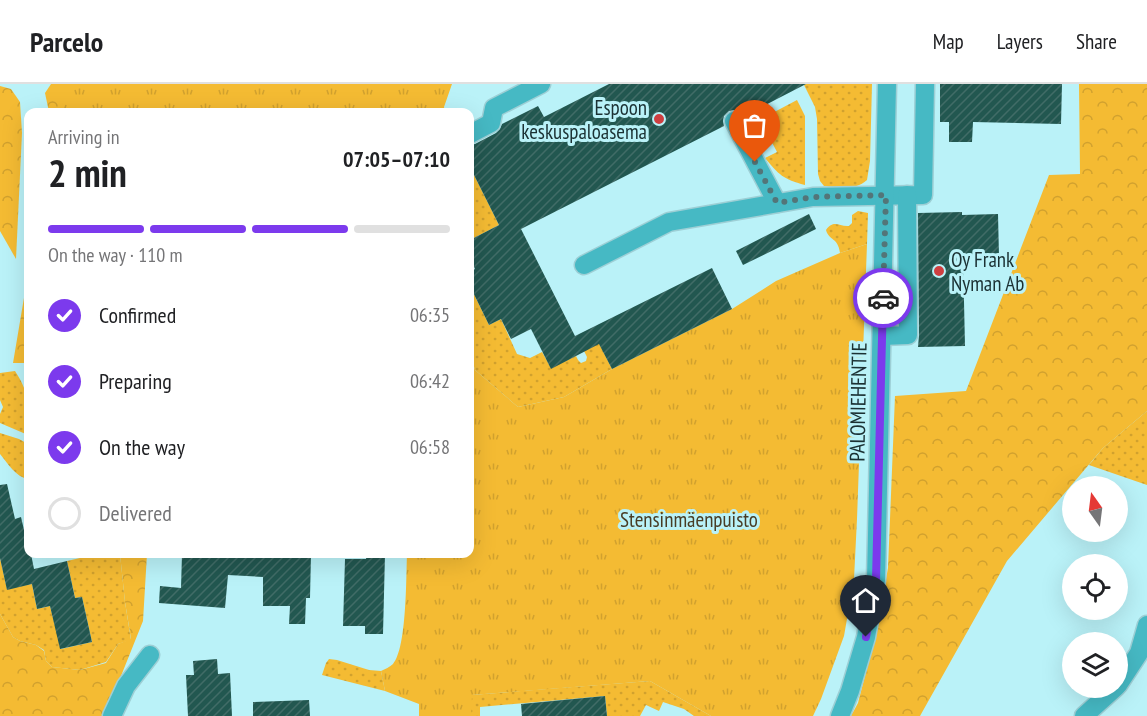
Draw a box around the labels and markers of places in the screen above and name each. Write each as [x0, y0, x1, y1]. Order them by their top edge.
place label: Espoon keskuspaloasema [521, 94, 647, 145]
pin [729, 100, 780, 162]
marker: Espoon keskuspaloasema [652, 112, 666, 126]
place label: Oy Frank Nyman Ab [951, 246, 1024, 297]
marker: Oy Frank Nyman Ab [932, 264, 946, 278]
pin [840, 575, 891, 637]

